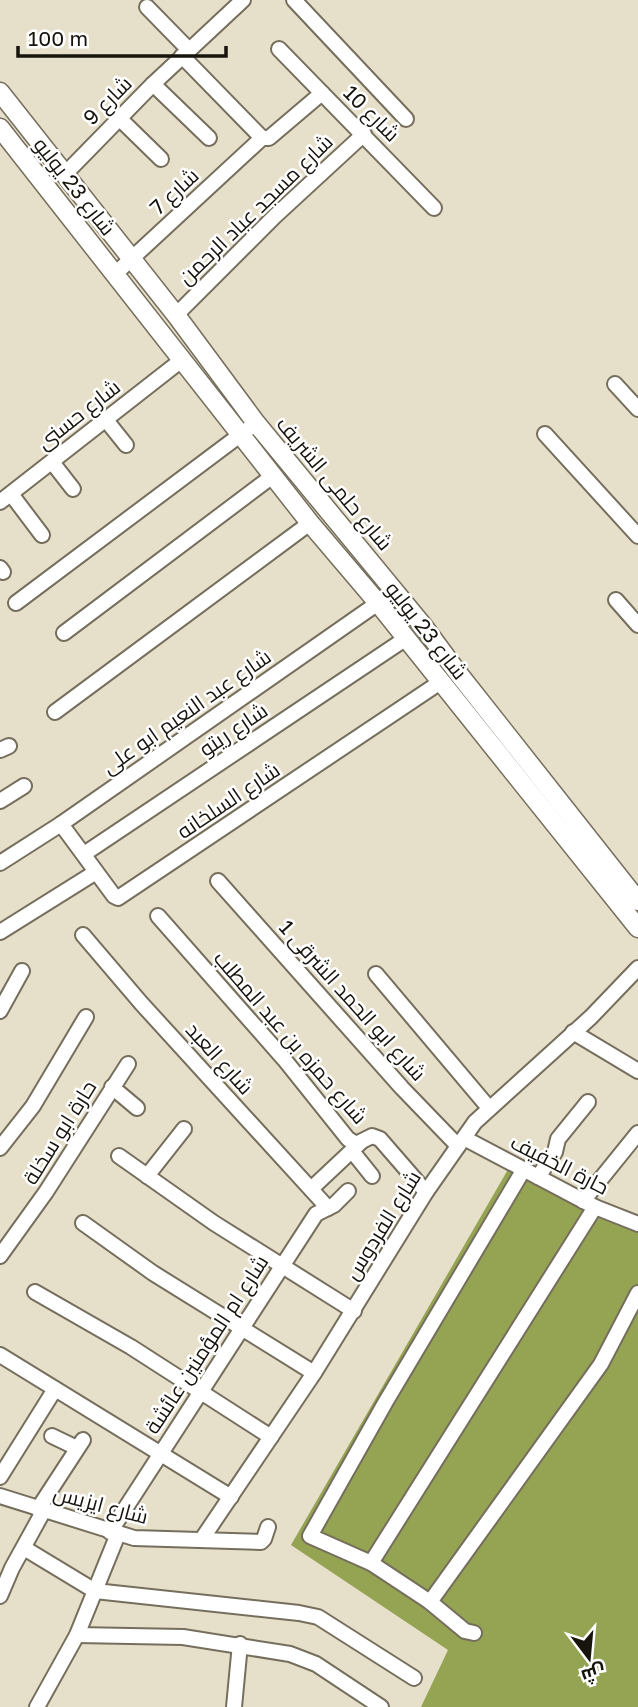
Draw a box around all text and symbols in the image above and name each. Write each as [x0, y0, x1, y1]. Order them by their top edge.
scale bar [18, 14, 226, 58]
text: 100 m [28, 25, 88, 51]
street label: شارع 9 [77, 70, 138, 131]
street label: شارع 10 [337, 79, 406, 148]
street label: شارع مسجد عباد الرحمن [172, 128, 339, 291]
street label: شارع 23 يوليو [27, 132, 121, 242]
street label: شارع 7 [144, 162, 205, 221]
street label: شارع حسنى [31, 373, 126, 456]
street label: شارع حلمى الشريف [270, 411, 399, 557]
street label: شارع 23 يوليو [379, 576, 473, 686]
street label: شارع عبد النعيم ابو على [96, 643, 277, 781]
street label: شارع ريتو [194, 697, 273, 763]
street label: شارع السلخانه [172, 756, 285, 846]
street label: شارع ابو الحمد الشرقى 1 [272, 914, 432, 1087]
street label: شارع حمزه بن عبد المطلب [207, 945, 373, 1130]
street label: شارع العبد [179, 1017, 259, 1101]
street label: حارة ابو سخلة [17, 1075, 101, 1189]
street label: حارة الخفيف [507, 1128, 613, 1200]
street label: شارع الفردوس [338, 1165, 428, 1286]
street label: شارع ام المؤمنين عائشة [138, 1250, 275, 1439]
street label: شارع ايزيس [50, 1479, 151, 1531]
north arrow [554, 1623, 624, 1693]
text: ش [579, 1659, 609, 1689]

